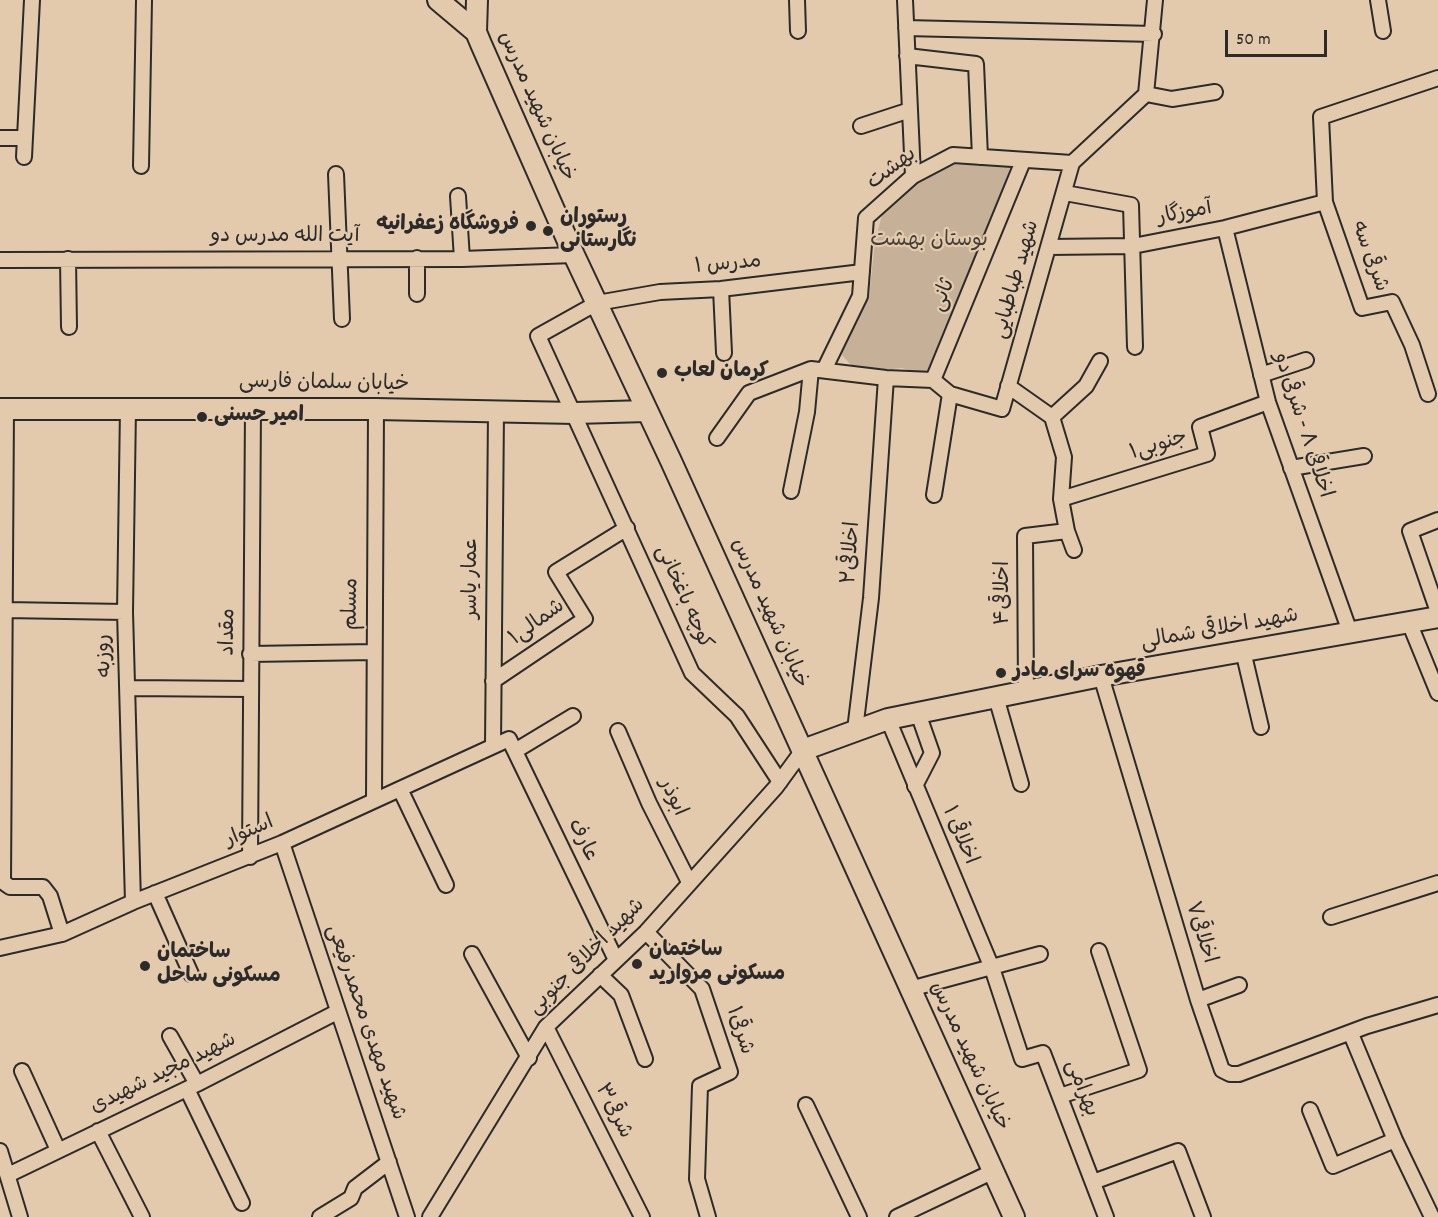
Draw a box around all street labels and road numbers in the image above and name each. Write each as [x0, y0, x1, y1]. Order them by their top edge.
street label: خیابان شهید مدرس [491, 28, 579, 186]
street label: بهشت [863, 143, 923, 197]
street label: آموزگار [1156, 197, 1214, 233]
street label: شهید طباطبایی [989, 218, 1047, 342]
street label: شرقی سه [1344, 218, 1392, 296]
street label: آیت الله مدرس دو [210, 225, 360, 251]
street label: مدرس ۱ [694, 251, 762, 281]
street label: ثانی [927, 276, 963, 316]
street label: اخلاقی ۸ - شرقی دو [1266, 350, 1336, 502]
street label: خیابان سلمان فارسی [239, 371, 409, 399]
street label: جنوبی۱ [1127, 426, 1191, 468]
street label: اخلاقی۲ [838, 521, 868, 585]
street label: خیابان شهید مدرس [724, 535, 812, 693]
street label: عمار یاسر [460, 537, 486, 619]
street label: کوچه باغخانی [648, 542, 716, 654]
street label: اخلاقی۴ [992, 561, 1018, 625]
street label: مسلم [340, 578, 366, 630]
street label: شمالی۱ [505, 595, 571, 653]
street label: شهید اخلاقی شمالی [1139, 605, 1301, 657]
street label: مقداد [217, 608, 243, 656]
street label: روزبه [93, 634, 119, 678]
street label: ابوذر [651, 775, 691, 821]
street label: اخلاقی ۱ [934, 803, 982, 869]
street label: استوار [222, 811, 278, 855]
street label: عارف [560, 816, 602, 866]
street label: شهید اخلاقی جنوبی [524, 894, 652, 1022]
street label: اخلاقی۷ [1178, 899, 1220, 967]
street label: شهید مهدی محمدرفیعی [319, 922, 409, 1124]
street label: خیابان شهید مدرس [922, 979, 1014, 1135]
street label: شرقی۱ [718, 1004, 758, 1058]
street label: شهید مجید شهیدی [87, 1029, 241, 1121]
street label: بهرامی [1058, 1057, 1102, 1121]
street label: شرقی۳ [588, 1080, 636, 1144]

